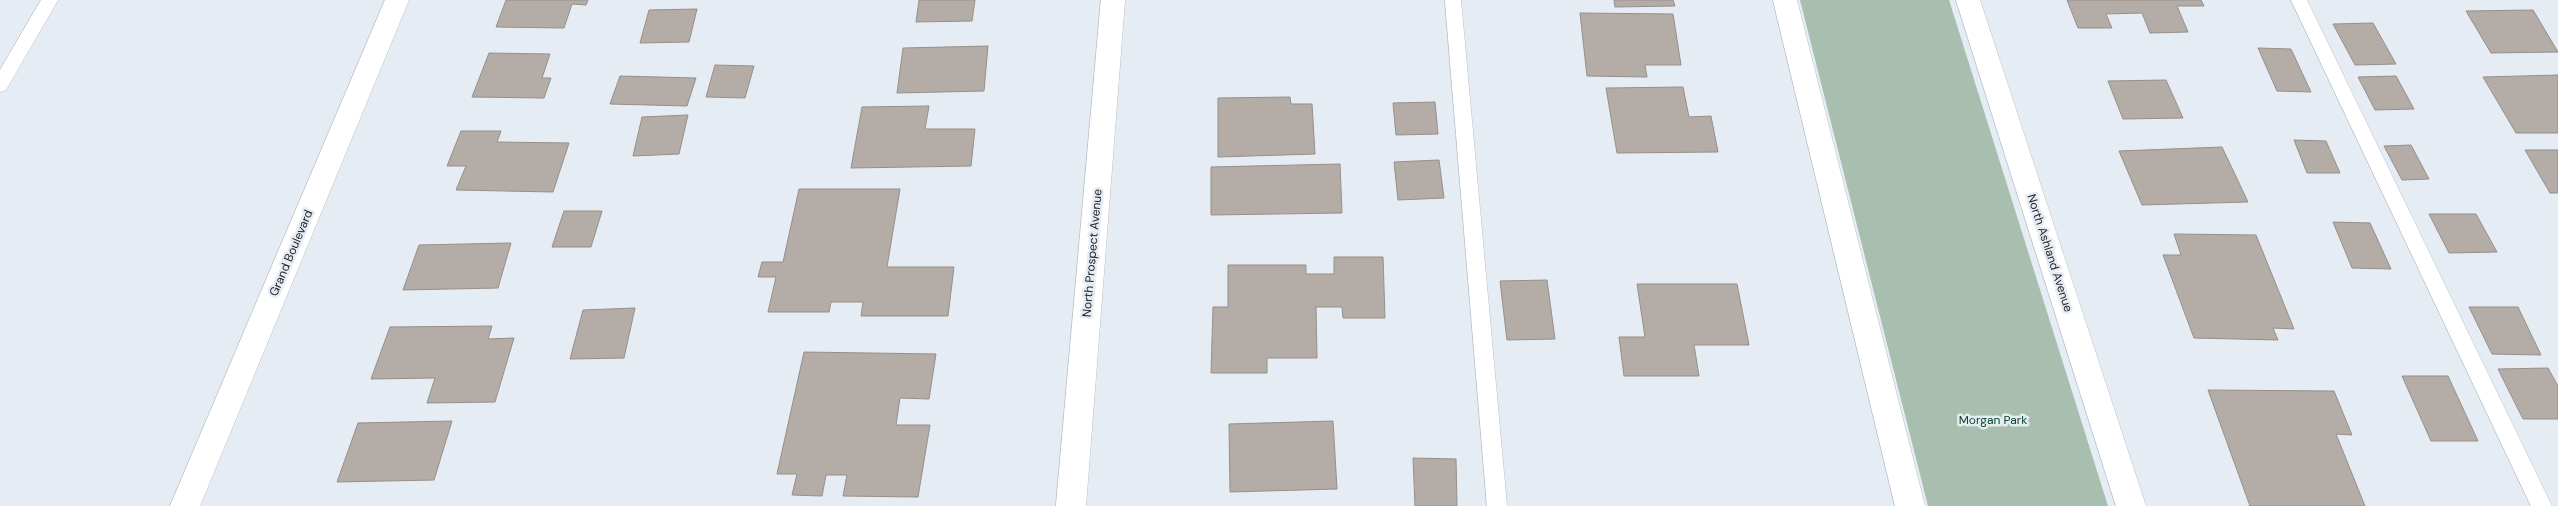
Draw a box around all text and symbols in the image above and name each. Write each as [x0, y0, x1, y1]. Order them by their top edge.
street label: North Prospect Avenue [1078, 188, 1106, 318]
street label: North Ashland Avenue [2023, 192, 2077, 314]
street label: Grand Boulevard [266, 207, 316, 299]
park label: Morgan Park [1959, 412, 2027, 428]

